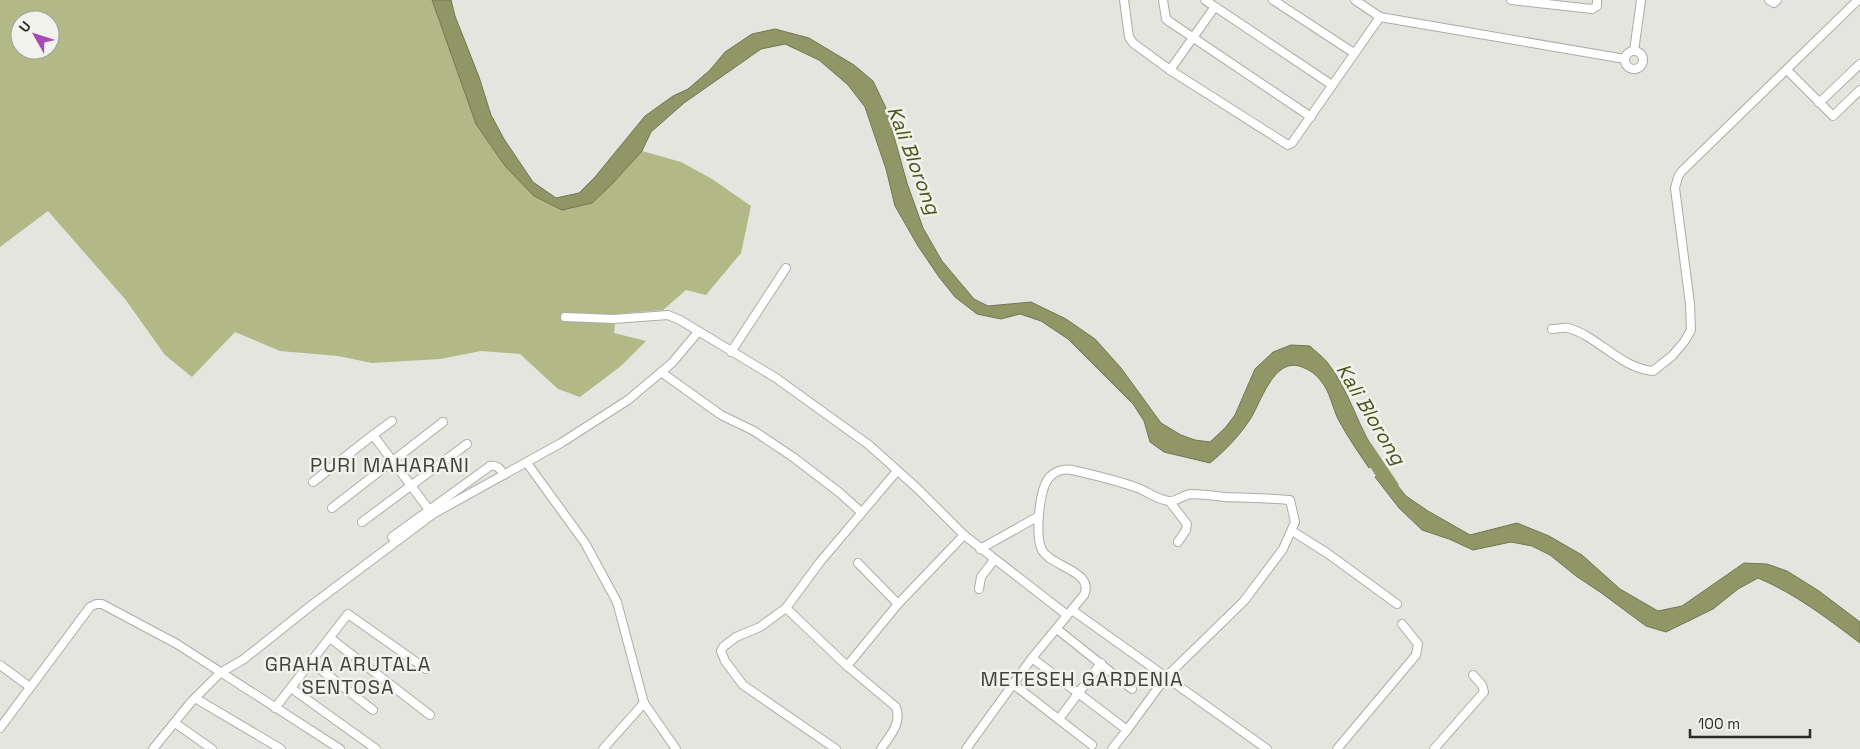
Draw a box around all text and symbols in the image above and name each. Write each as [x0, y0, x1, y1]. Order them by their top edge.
north arrow [10, 10, 60, 60]
text: U [15, 17, 35, 36]
water label: Kali Blorong [881, 102, 947, 219]
water label: Kali Blorong [1331, 359, 1412, 470]
district label: PURI MAHARANI [310, 452, 470, 478]
district label: GRAHA ARUTALA SENTOSA [265, 651, 431, 700]
district label: METESEH GARDENIA [980, 666, 1184, 692]
scale bar [1690, 706, 1810, 738]
text: 100 m [1698, 714, 1740, 733]

